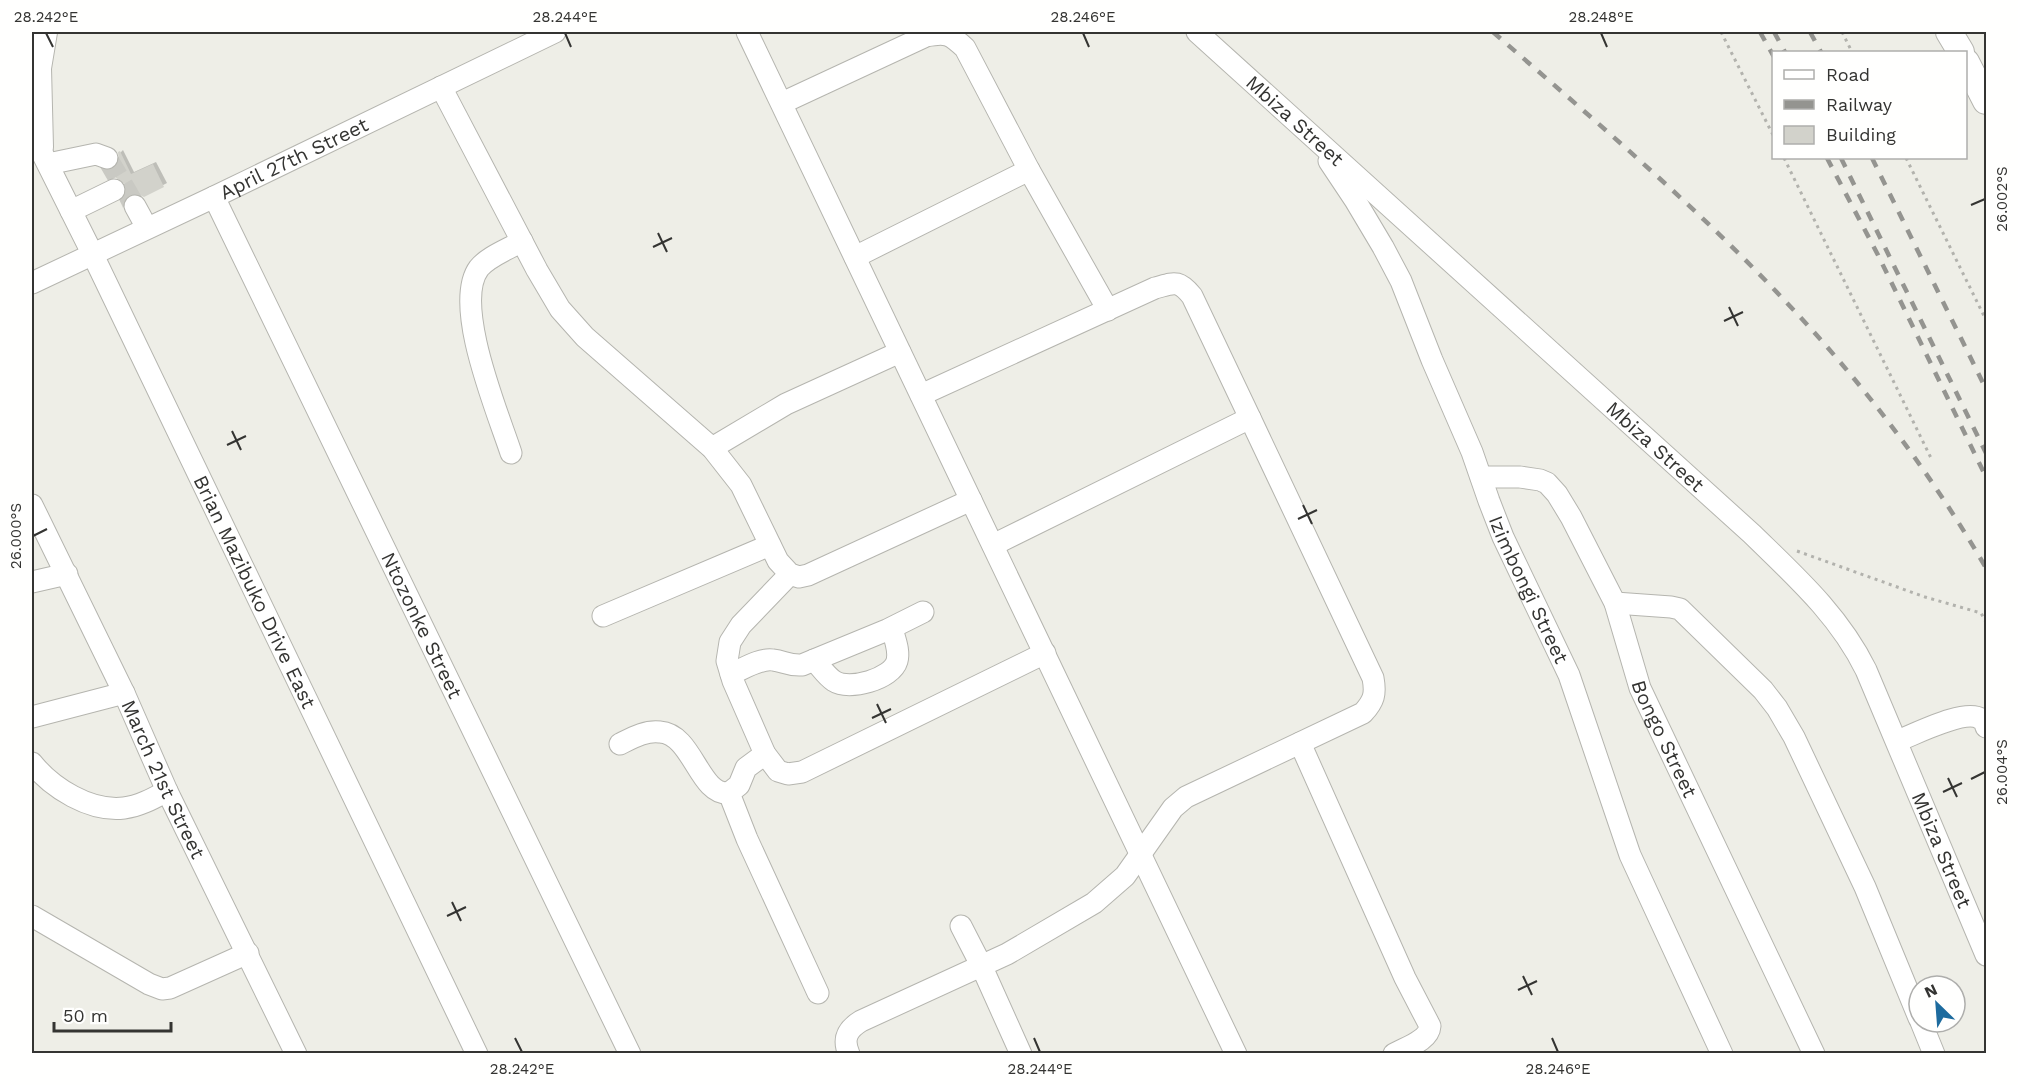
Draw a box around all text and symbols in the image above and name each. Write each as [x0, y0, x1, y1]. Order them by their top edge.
text: 28.242°E [14, 8, 78, 26]
text: 28.244°E [532, 8, 598, 26]
text: 28.246°E [1050, 8, 1116, 26]
text: 28.248°E [1568, 8, 1634, 26]
legend [1772, 51, 1967, 159]
text: Road [1826, 64, 1870, 85]
street label: Mbiza Street [1241, 70, 1349, 171]
text: Railway [1826, 94, 1893, 115]
street label: April 27th Street [216, 112, 372, 204]
text: Building [1826, 124, 1896, 145]
text: 26.002°S [1993, 166, 2011, 232]
street label: Mbiza Street [1601, 396, 1710, 497]
street label: Brian Mazibuko Drive East [189, 471, 321, 713]
text: 26.000°S [7, 503, 25, 569]
street label: Izimbongi Street [1484, 512, 1574, 668]
street label: Ntozonke Street [376, 548, 468, 703]
street label: Bongo Street [1626, 677, 1703, 802]
street label: March 21st Street [116, 696, 211, 863]
text: 26.004°S [1993, 739, 2011, 805]
street label: Mbiza Street [1907, 788, 1977, 912]
north arrow [1907, 974, 1967, 1034]
text: N [1921, 980, 1940, 1002]
scale bar [54, 995, 171, 1033]
text: 50 m [63, 1005, 108, 1026]
text: 28.242°E [490, 1060, 554, 1078]
text: 28.244°E [1007, 1060, 1073, 1078]
text: 28.246°E [1525, 1060, 1591, 1078]

